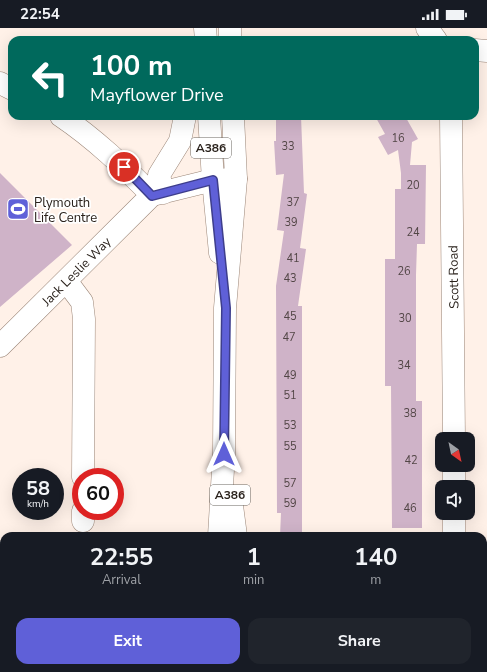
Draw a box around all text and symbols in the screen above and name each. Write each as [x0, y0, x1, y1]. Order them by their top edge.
text: 22:54 [20, 4, 60, 24]
text: 100 m [90, 47, 173, 85]
icon: left [24, 52, 76, 104]
text: Mayflower Drive [90, 83, 224, 107]
house number: 16 [391, 131, 405, 146]
road number: A386 [191, 138, 231, 158]
house number: 33 [281, 139, 295, 154]
pin [107, 150, 141, 184]
icon: arrive [113, 156, 135, 178]
house number: 20 [406, 178, 420, 193]
place label: Plymouth Life Centre [34, 194, 97, 227]
house number: 37 [286, 195, 300, 210]
sports icon: Plymouth Life Centre [5, 196, 31, 222]
house number: 39 [284, 215, 298, 230]
house number: 24 [406, 225, 420, 240]
street label: Jack Leslie Way [37, 233, 116, 311]
street label: Scott Road [444, 245, 464, 309]
house number: 41 [286, 251, 300, 266]
house number: 26 [397, 264, 411, 279]
house number: 43 [283, 271, 297, 286]
house number: 45 [283, 309, 297, 324]
house number: 30 [398, 311, 412, 326]
house number: 47 [282, 330, 296, 345]
house number: 34 [397, 358, 411, 373]
house number: 49 [283, 368, 297, 383]
house number: 51 [283, 388, 297, 403]
house number: 38 [403, 406, 417, 421]
house number: 53 [283, 418, 297, 433]
north arrow [435, 432, 475, 472]
map controls [435, 432, 475, 520]
position arrow [203, 433, 245, 475]
house number: 55 [283, 439, 297, 454]
house number: 42 [404, 453, 418, 468]
speed limit sign: 60 [72, 468, 124, 520]
text: 58 [26, 475, 50, 502]
house number: 57 [283, 476, 297, 491]
button: sound [435, 480, 475, 520]
road number: A386 [210, 485, 250, 505]
house number: 59 [283, 496, 297, 511]
text: km/h [27, 497, 49, 511]
house number: 46 [403, 501, 417, 516]
text: 22:55 [90, 541, 153, 573]
text: 1 [246, 541, 261, 573]
text: 140 [354, 541, 397, 573]
text: Arrival [102, 571, 141, 589]
text: min [243, 571, 264, 589]
text: m [370, 571, 381, 589]
button: Exit [16, 618, 240, 664]
button: Share [248, 618, 471, 664]

